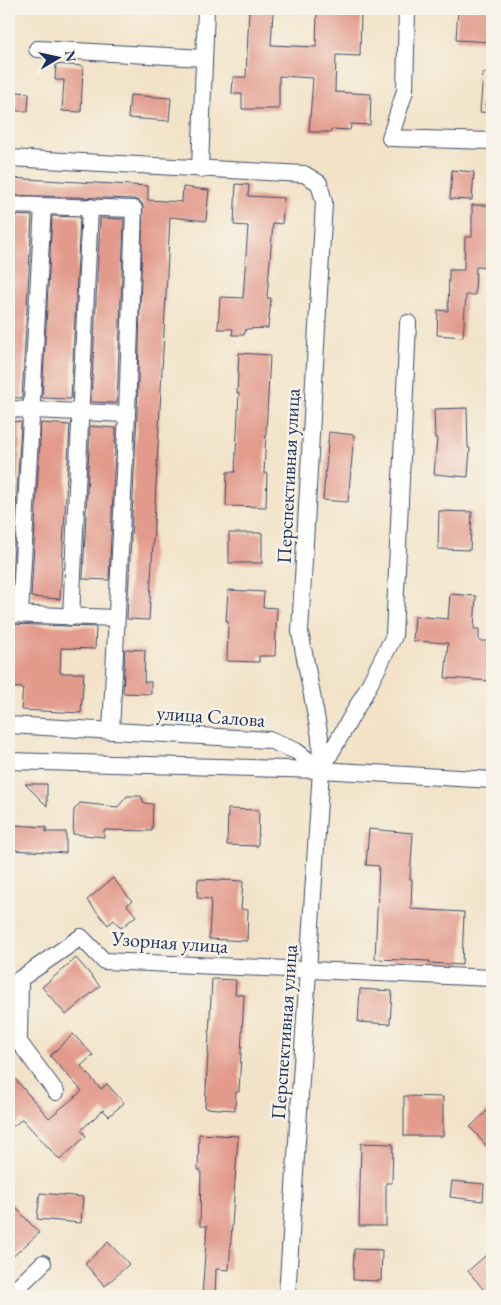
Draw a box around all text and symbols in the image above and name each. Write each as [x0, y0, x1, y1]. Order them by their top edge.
north arrow [32, 32, 82, 82]
text: N [61, 49, 81, 64]
street label: Перспективная улица [270, 388, 306, 564]
street label: улица Салова [156, 699, 266, 733]
street label: Узорная улица [110, 925, 229, 959]
street label: Перспективная улица [265, 944, 303, 1120]

